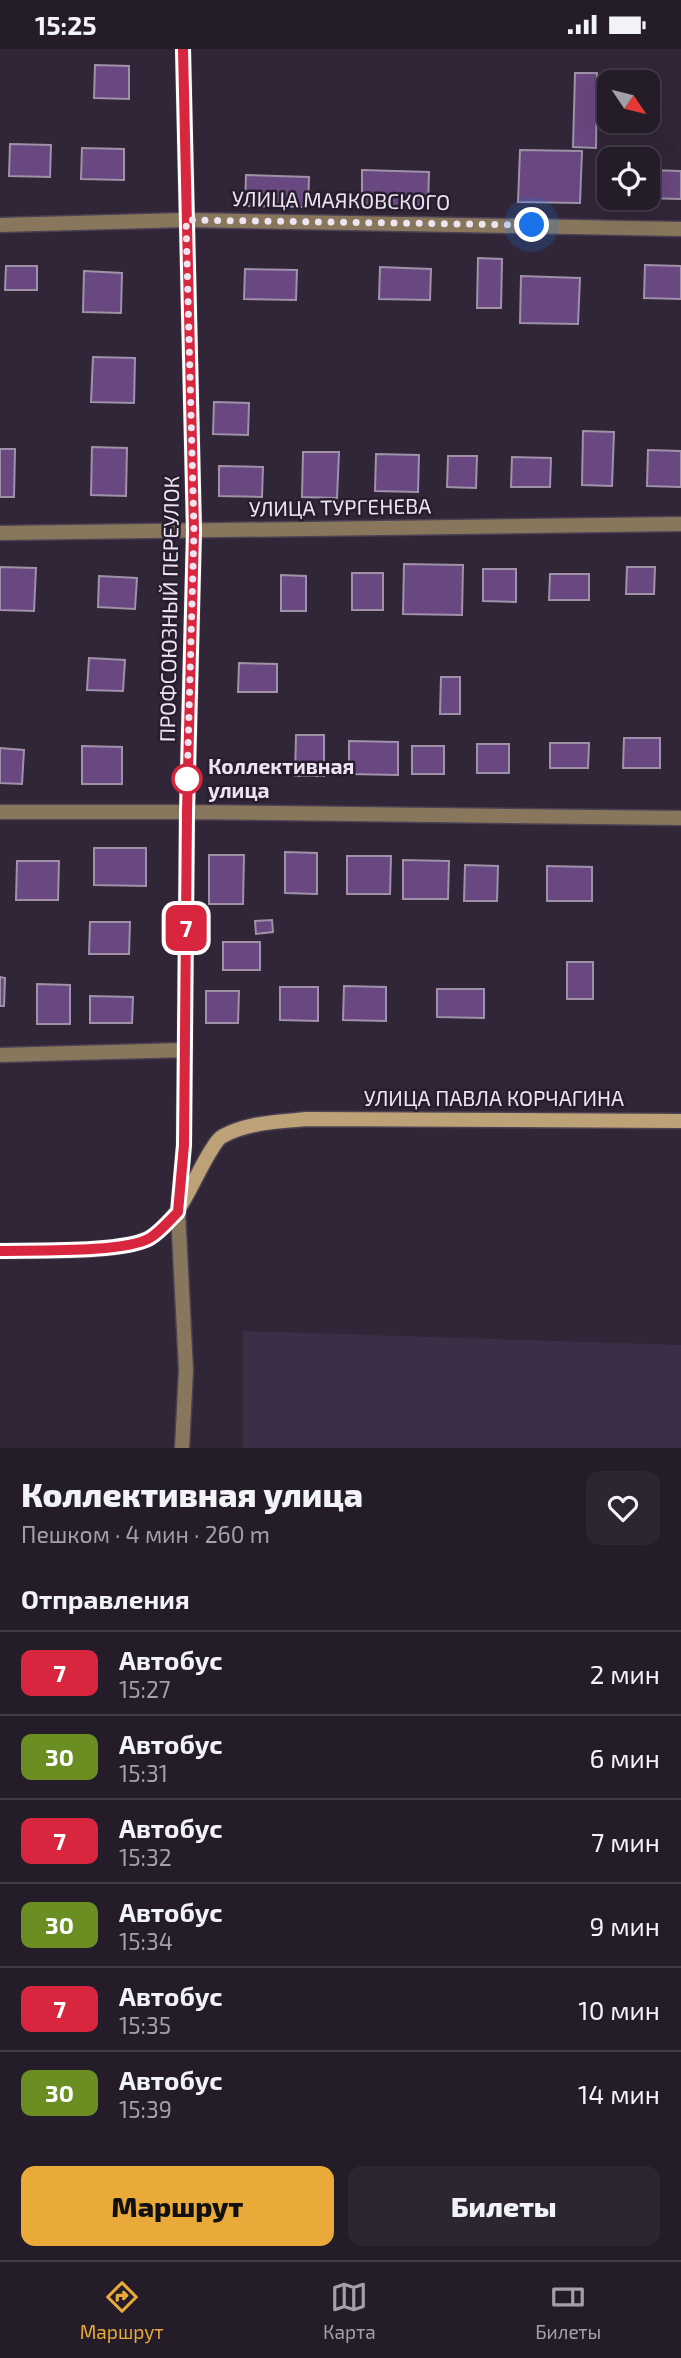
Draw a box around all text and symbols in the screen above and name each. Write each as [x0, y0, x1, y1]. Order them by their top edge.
text: 15:25 [35, 9, 97, 40]
north arrow [597, 70, 660, 133]
map controls [597, 70, 660, 210]
button: locate [597, 147, 660, 210]
street label: УЛИЦА МАЯКОВСКОГО [232, 185, 450, 214]
your location [514, 207, 549, 242]
street label: ПРОФСОЮЗНЫЙ ПЕРЕУЛОК [154, 476, 183, 742]
street label: УЛИЦА ТУРГЕНЕВА [249, 492, 431, 521]
place label: Коллективная улица [208, 753, 354, 802]
marker: Коллективная улица [172, 764, 202, 794]
line badge: 7 [163, 905, 209, 951]
text: 7 [180, 913, 192, 942]
street label: УЛИЦА ПАВЛА КОРЧАГИНА [364, 1085, 624, 1110]
button: heart [586, 1471, 660, 1545]
text: Коллективная улица [21, 1474, 363, 1514]
text: Пешком · 4 мин · 260 m [21, 1520, 270, 1548]
text: Отправления [21, 1583, 190, 1614]
text: Автобус [119, 1644, 222, 1675]
text: 7 [53, 1658, 66, 1687]
text: 2 мин [590, 1658, 660, 1689]
text: 15:27 [119, 1675, 171, 1703]
text: Автобус [119, 1728, 222, 1759]
text: 30 [45, 1742, 74, 1771]
text: 6 мин [589, 1742, 660, 1773]
text: 15:31 [119, 1759, 168, 1787]
text: Автобус [119, 1812, 222, 1843]
text: 7 [53, 1826, 66, 1855]
text: 7 мин [591, 1826, 660, 1857]
text: 15:32 [119, 1843, 172, 1871]
text: Автобус [119, 1896, 222, 1927]
text: 30 [45, 1910, 74, 1939]
text: 9 мин [589, 1910, 660, 1941]
text: 15:34 [119, 1927, 173, 1955]
text: Автобус [119, 1980, 222, 2011]
text: 7 [53, 1994, 66, 2023]
text: 10 мин [578, 1994, 660, 2025]
text: 15:35 [119, 2011, 171, 2039]
text: Автобус [119, 2064, 222, 2095]
text: 30 [45, 2078, 74, 2107]
text: 14 мин [578, 2078, 660, 2109]
text: 15:39 [119, 2095, 172, 2123]
button: Маршрут [21, 2166, 334, 2246]
button: Билеты [348, 2166, 660, 2246]
tab: Маршрут [80, 2278, 164, 2343]
tab: Карта [323, 2278, 376, 2343]
tab: Билеты [535, 2278, 601, 2343]

